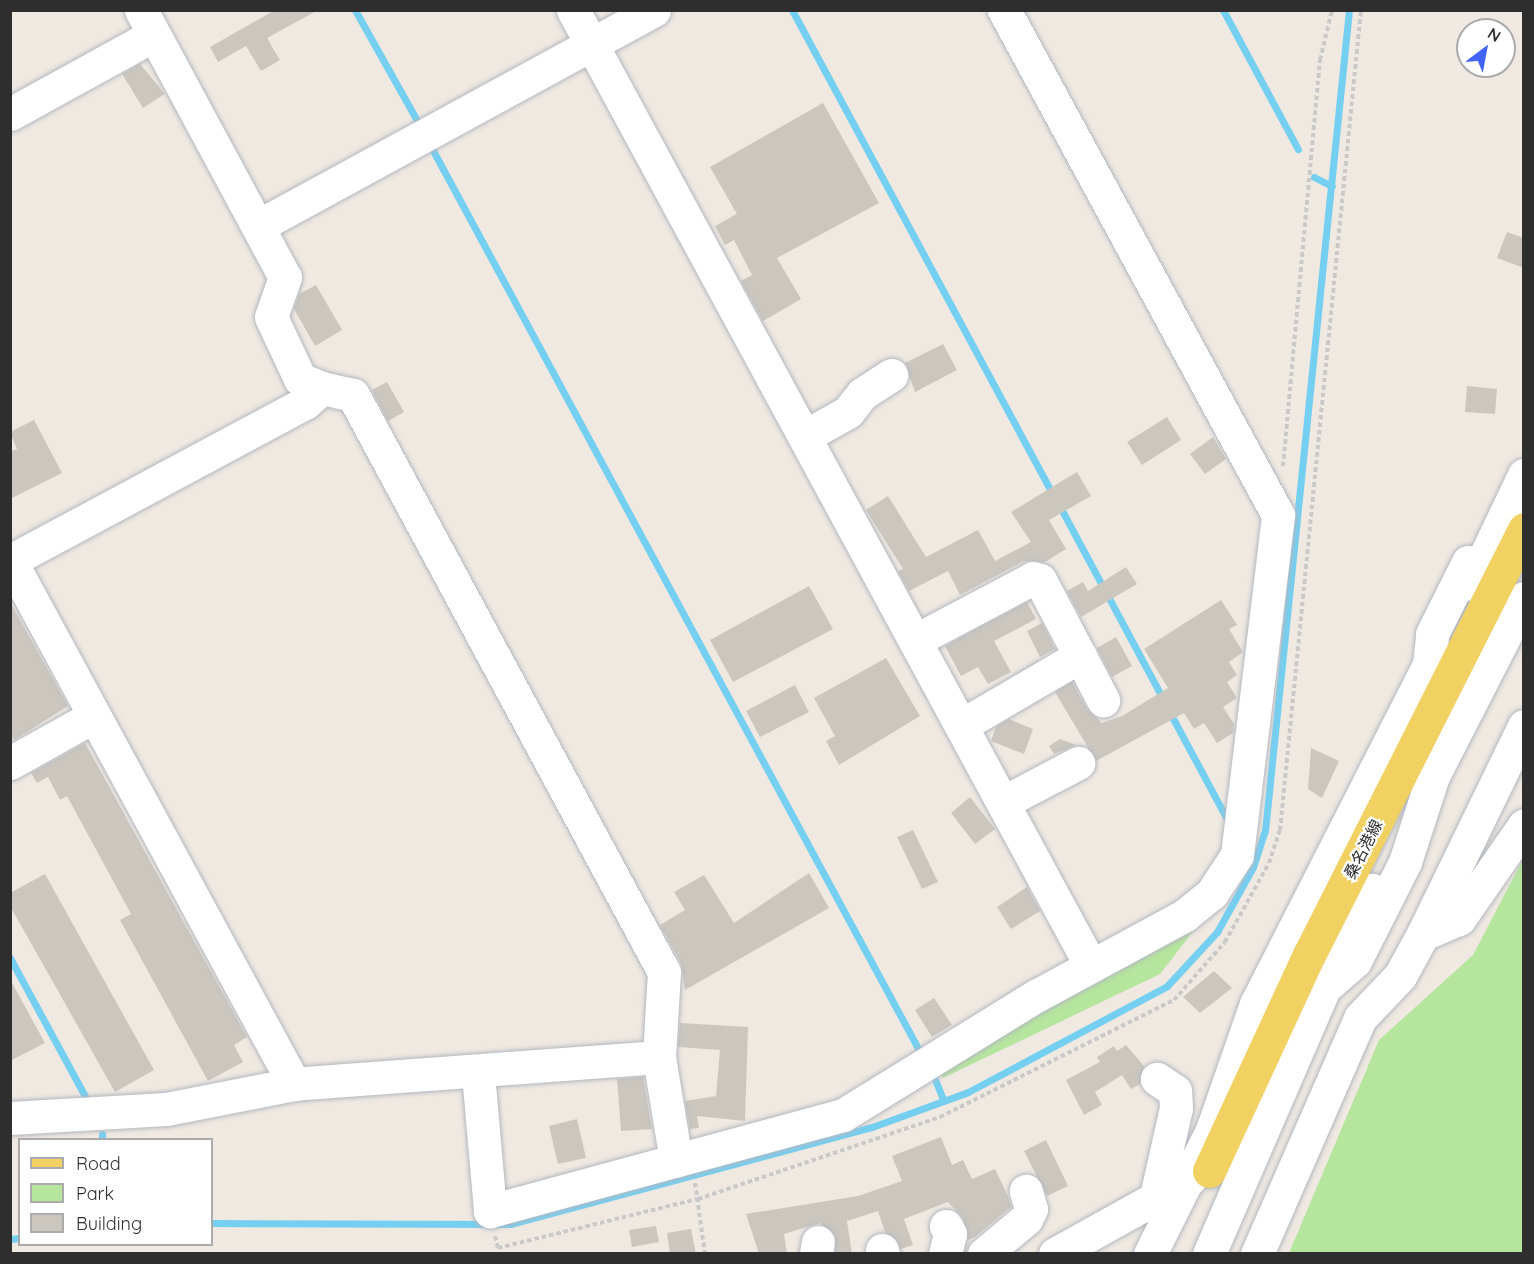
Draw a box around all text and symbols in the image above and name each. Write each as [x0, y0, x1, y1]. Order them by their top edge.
north arrow [1456, 18, 1516, 78]
text: N [1484, 23, 1505, 46]
street label: 桑名港線 [1340, 816, 1386, 882]
legend [18, 1138, 213, 1246]
text: Road [76, 1152, 121, 1175]
text: Park [76, 1182, 114, 1205]
text: Building [76, 1212, 142, 1235]

